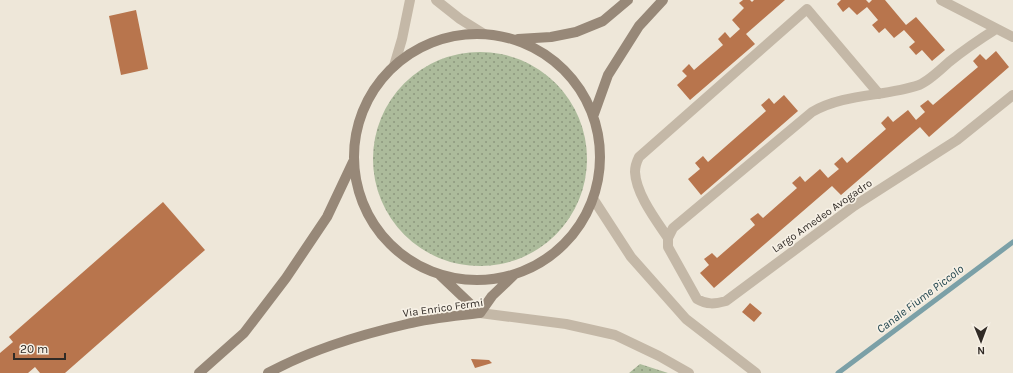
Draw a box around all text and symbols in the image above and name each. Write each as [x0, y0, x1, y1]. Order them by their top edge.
street label: Largo Amedeo Avogadro [769, 176, 875, 256]
water label: Canale Fiume Piccolo [874, 262, 966, 336]
street label: Via Enrico Fermi [402, 296, 484, 320]
north arrow [961, 321, 1001, 361]
scale bar [14, 335, 65, 361]
text: 20 m [20, 342, 48, 356]
text: N [977, 344, 985, 357]

